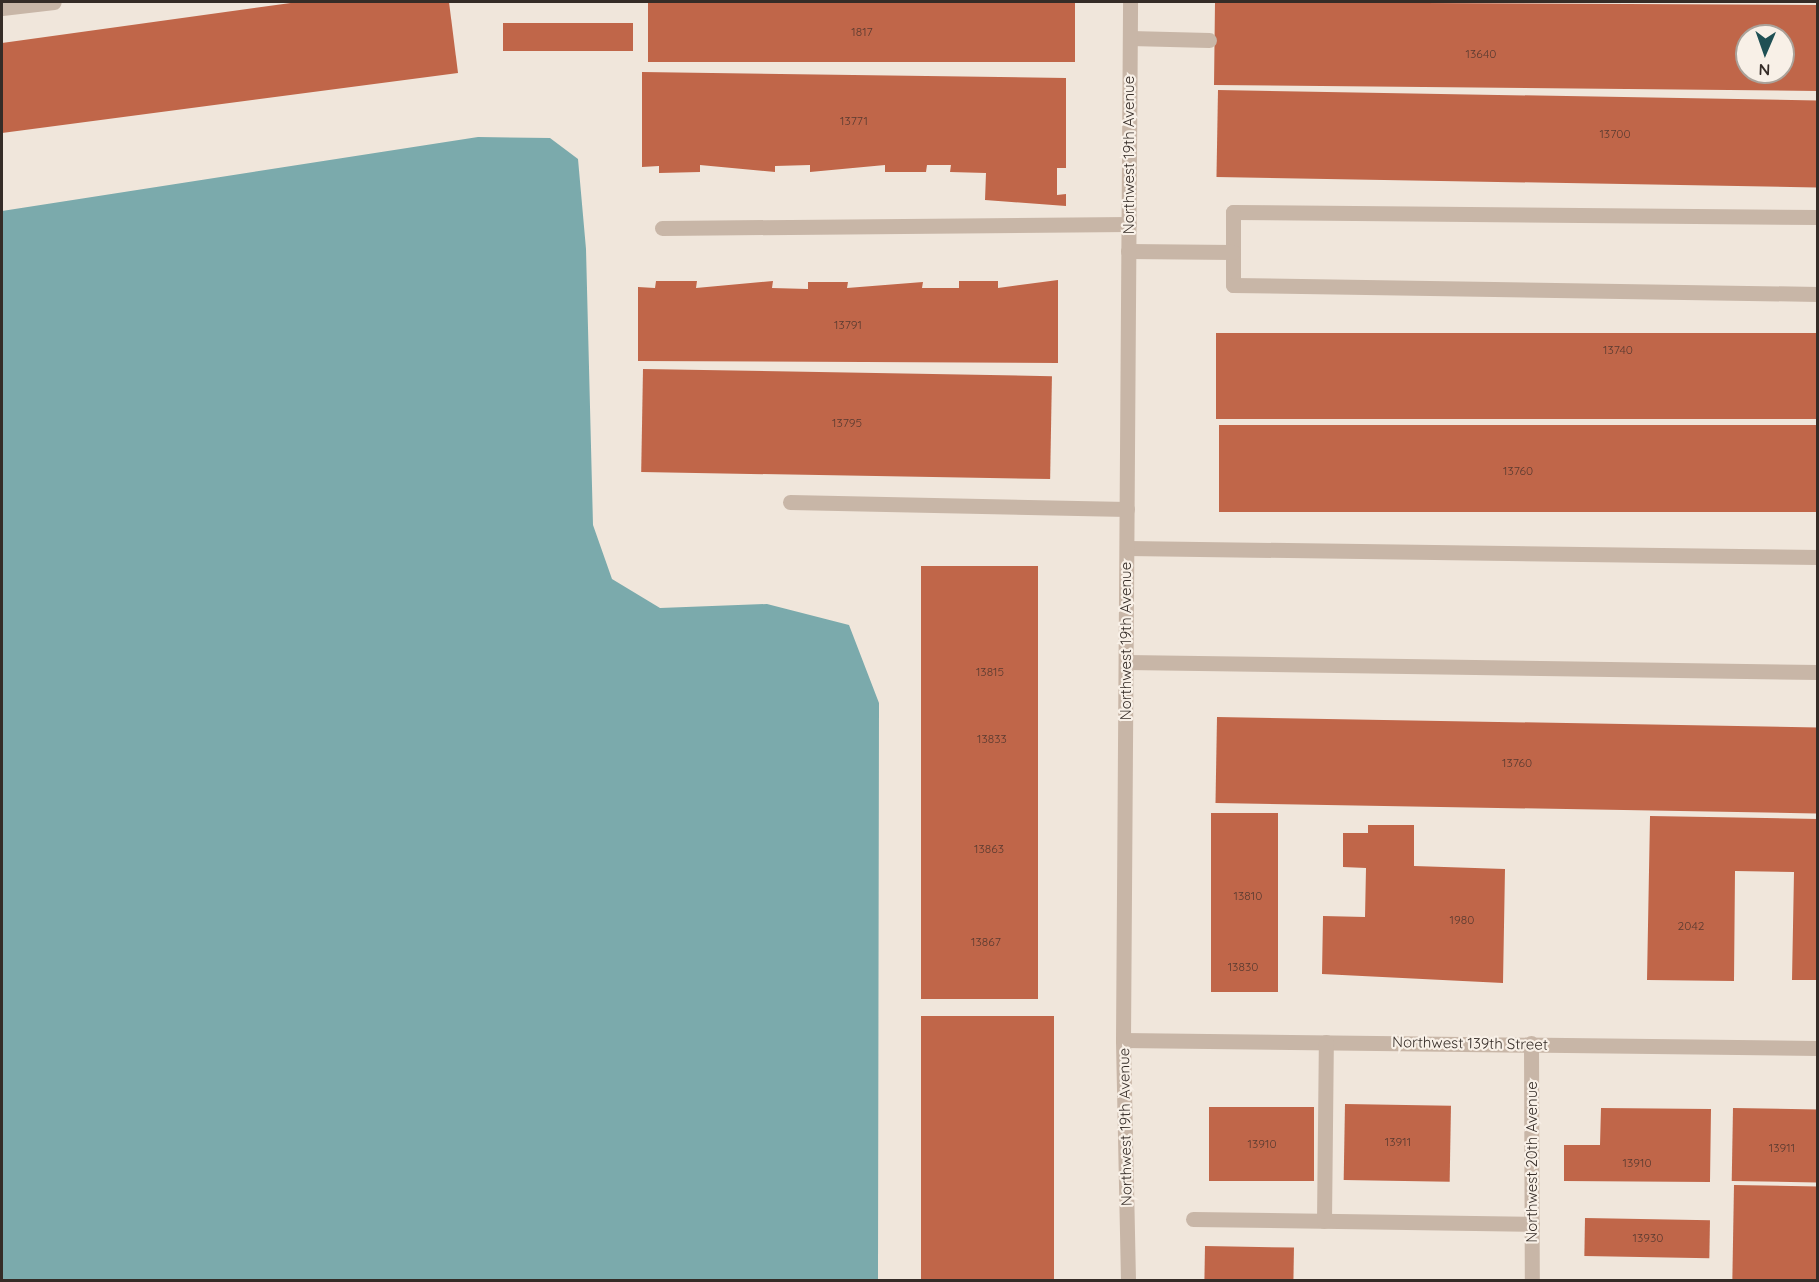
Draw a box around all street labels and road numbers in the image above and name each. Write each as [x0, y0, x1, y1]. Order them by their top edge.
street label: Northwest 19th Avenue [1120, 76, 1138, 234]
street label: Northwest 19th Avenue [1117, 562, 1135, 720]
street label: Northwest 139th Street [1392, 1033, 1548, 1053]
street label: Northwest 19th Avenue [1115, 1048, 1135, 1206]
street label: Northwest 20th Avenue [1523, 1081, 1541, 1243]

